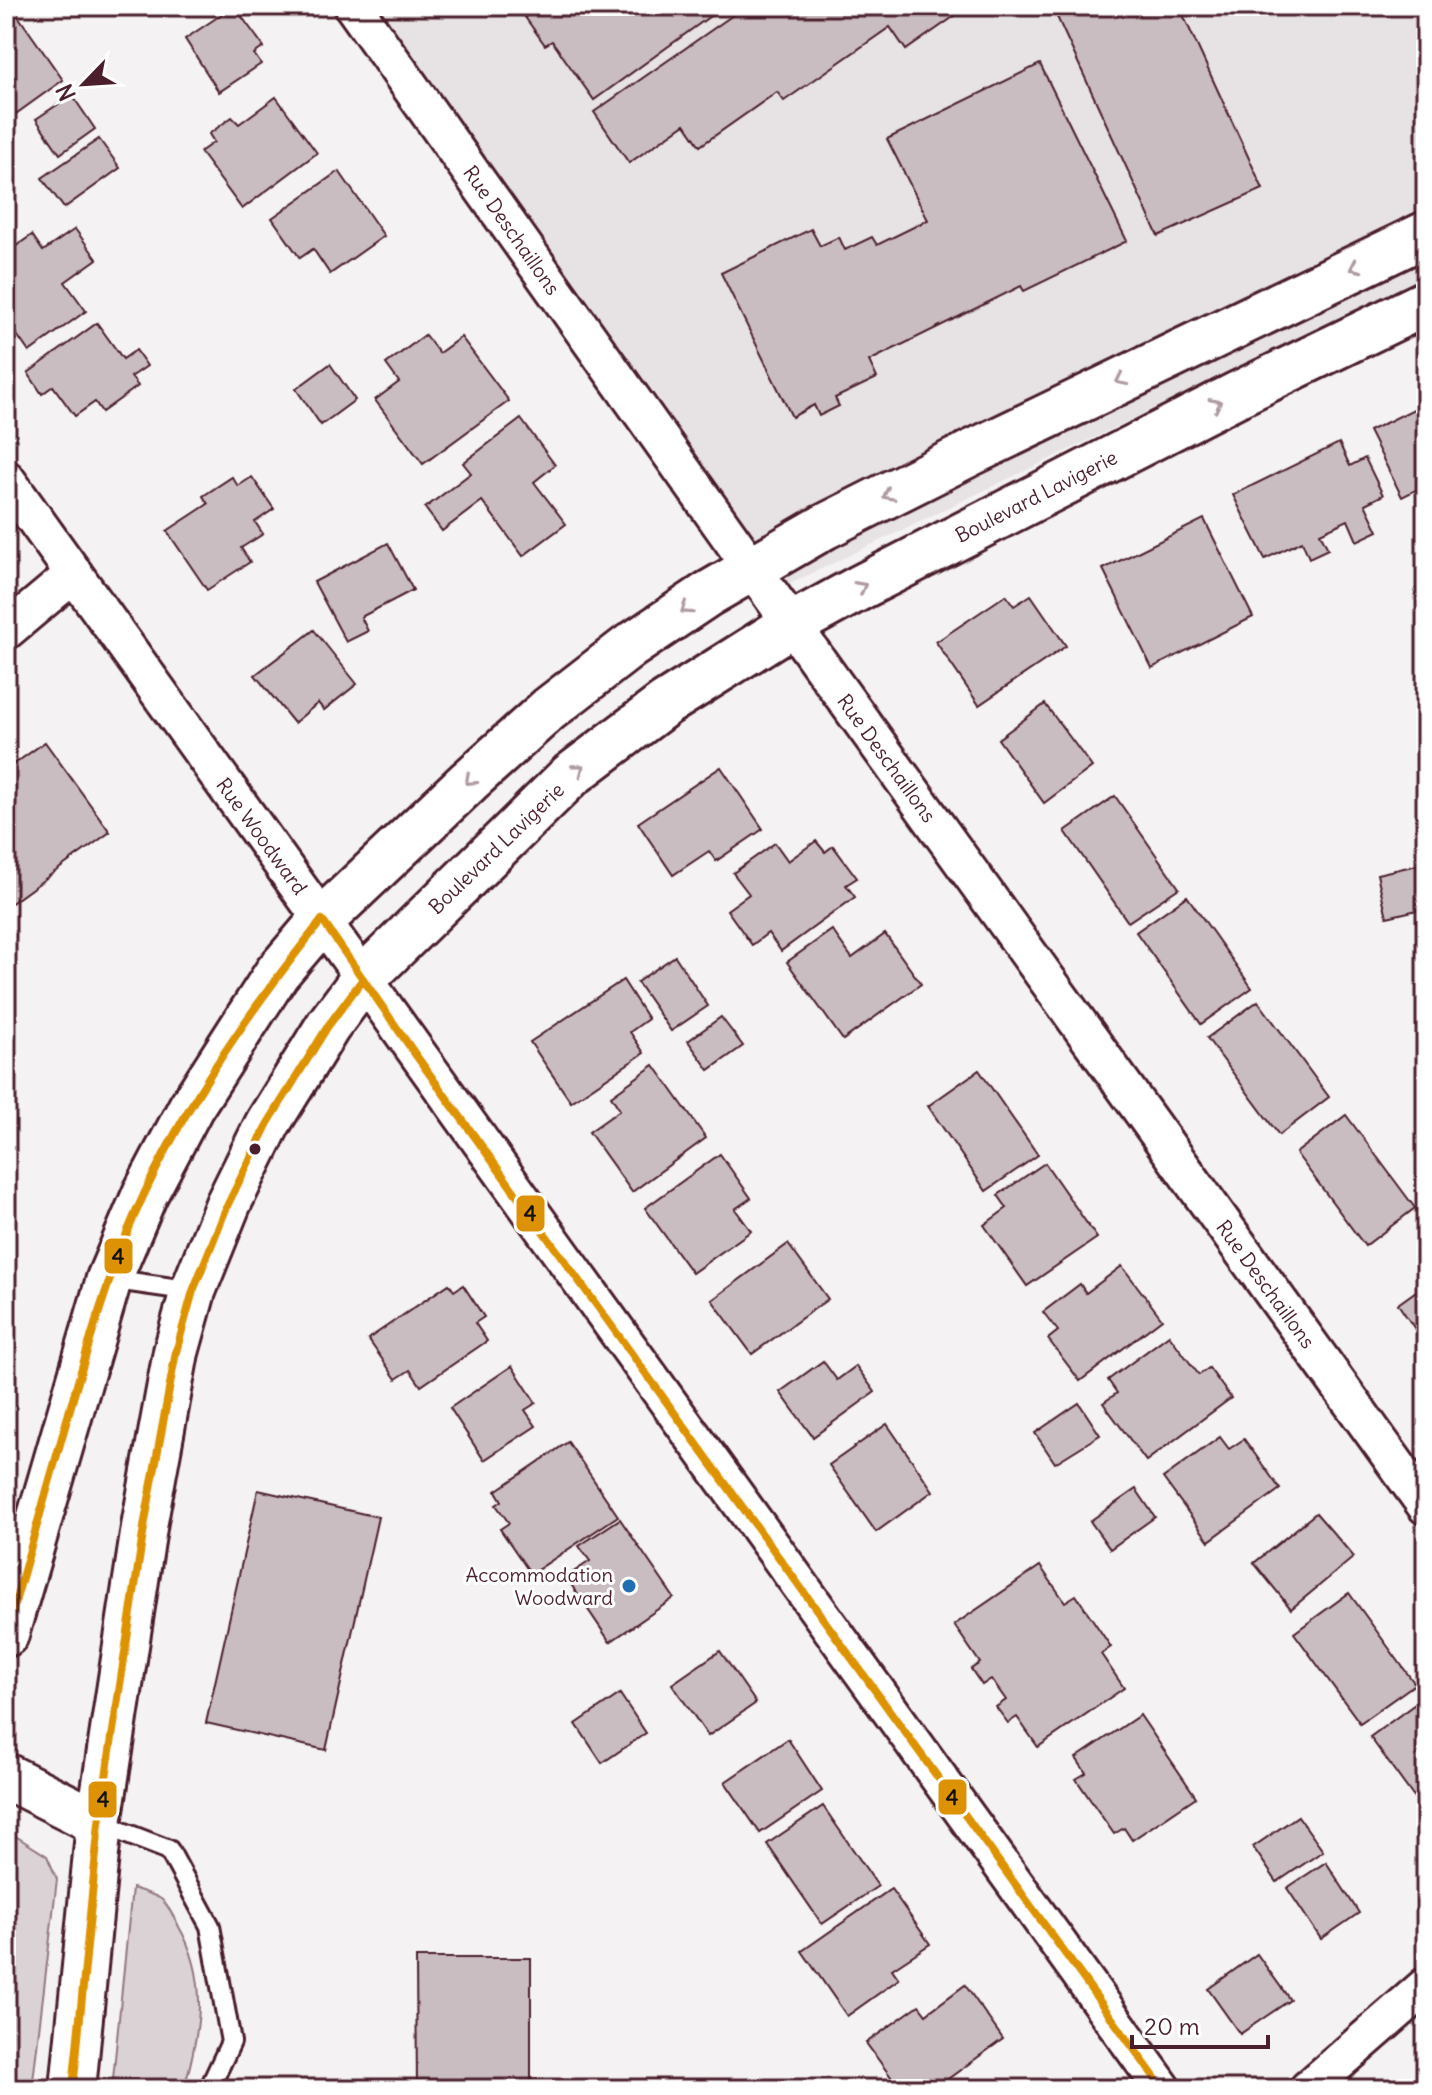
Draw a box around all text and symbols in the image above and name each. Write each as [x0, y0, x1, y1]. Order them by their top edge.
north arrow [44, 44, 124, 124]
text: N [50, 80, 82, 105]
street label: Rue Deschaillons [458, 160, 566, 300]
one-way arrow [1349, 257, 1364, 273]
one-way arrow [1115, 370, 1130, 386]
one-way arrow [1208, 399, 1223, 414]
street label: Boulevard Lavigerie [951, 444, 1121, 548]
one-way arrow [881, 485, 896, 501]
one-way arrow [852, 582, 867, 597]
one-way arrow [680, 599, 695, 614]
street label: Rue Deschaillons [832, 689, 942, 827]
one-way arrow [570, 764, 585, 778]
one-way arrow [465, 771, 479, 786]
street label: Rue Woodward [211, 773, 313, 899]
street label: Boulevard Lavigerie [423, 777, 569, 919]
unlabelled marker [247, 1141, 263, 1157]
line badge: 4 [515, 1194, 546, 1233]
text: 4 [524, 1199, 537, 1227]
street label: Rue Deschaillons [1211, 1215, 1321, 1353]
line badge: 4 [103, 1237, 134, 1275]
text: 4 [112, 1242, 125, 1270]
place label: Accommodation Woodward [465, 1562, 613, 1610]
marker: Accommodation Woodward [620, 1577, 638, 1595]
line badge: 4 [937, 1778, 968, 1816]
line badge: 4 [87, 1780, 118, 1819]
text: 4 [946, 1783, 959, 1811]
text: 4 [97, 1785, 110, 1813]
scale bar [1132, 1999, 1268, 2049]
text: 20 m [1144, 2011, 1200, 2041]

